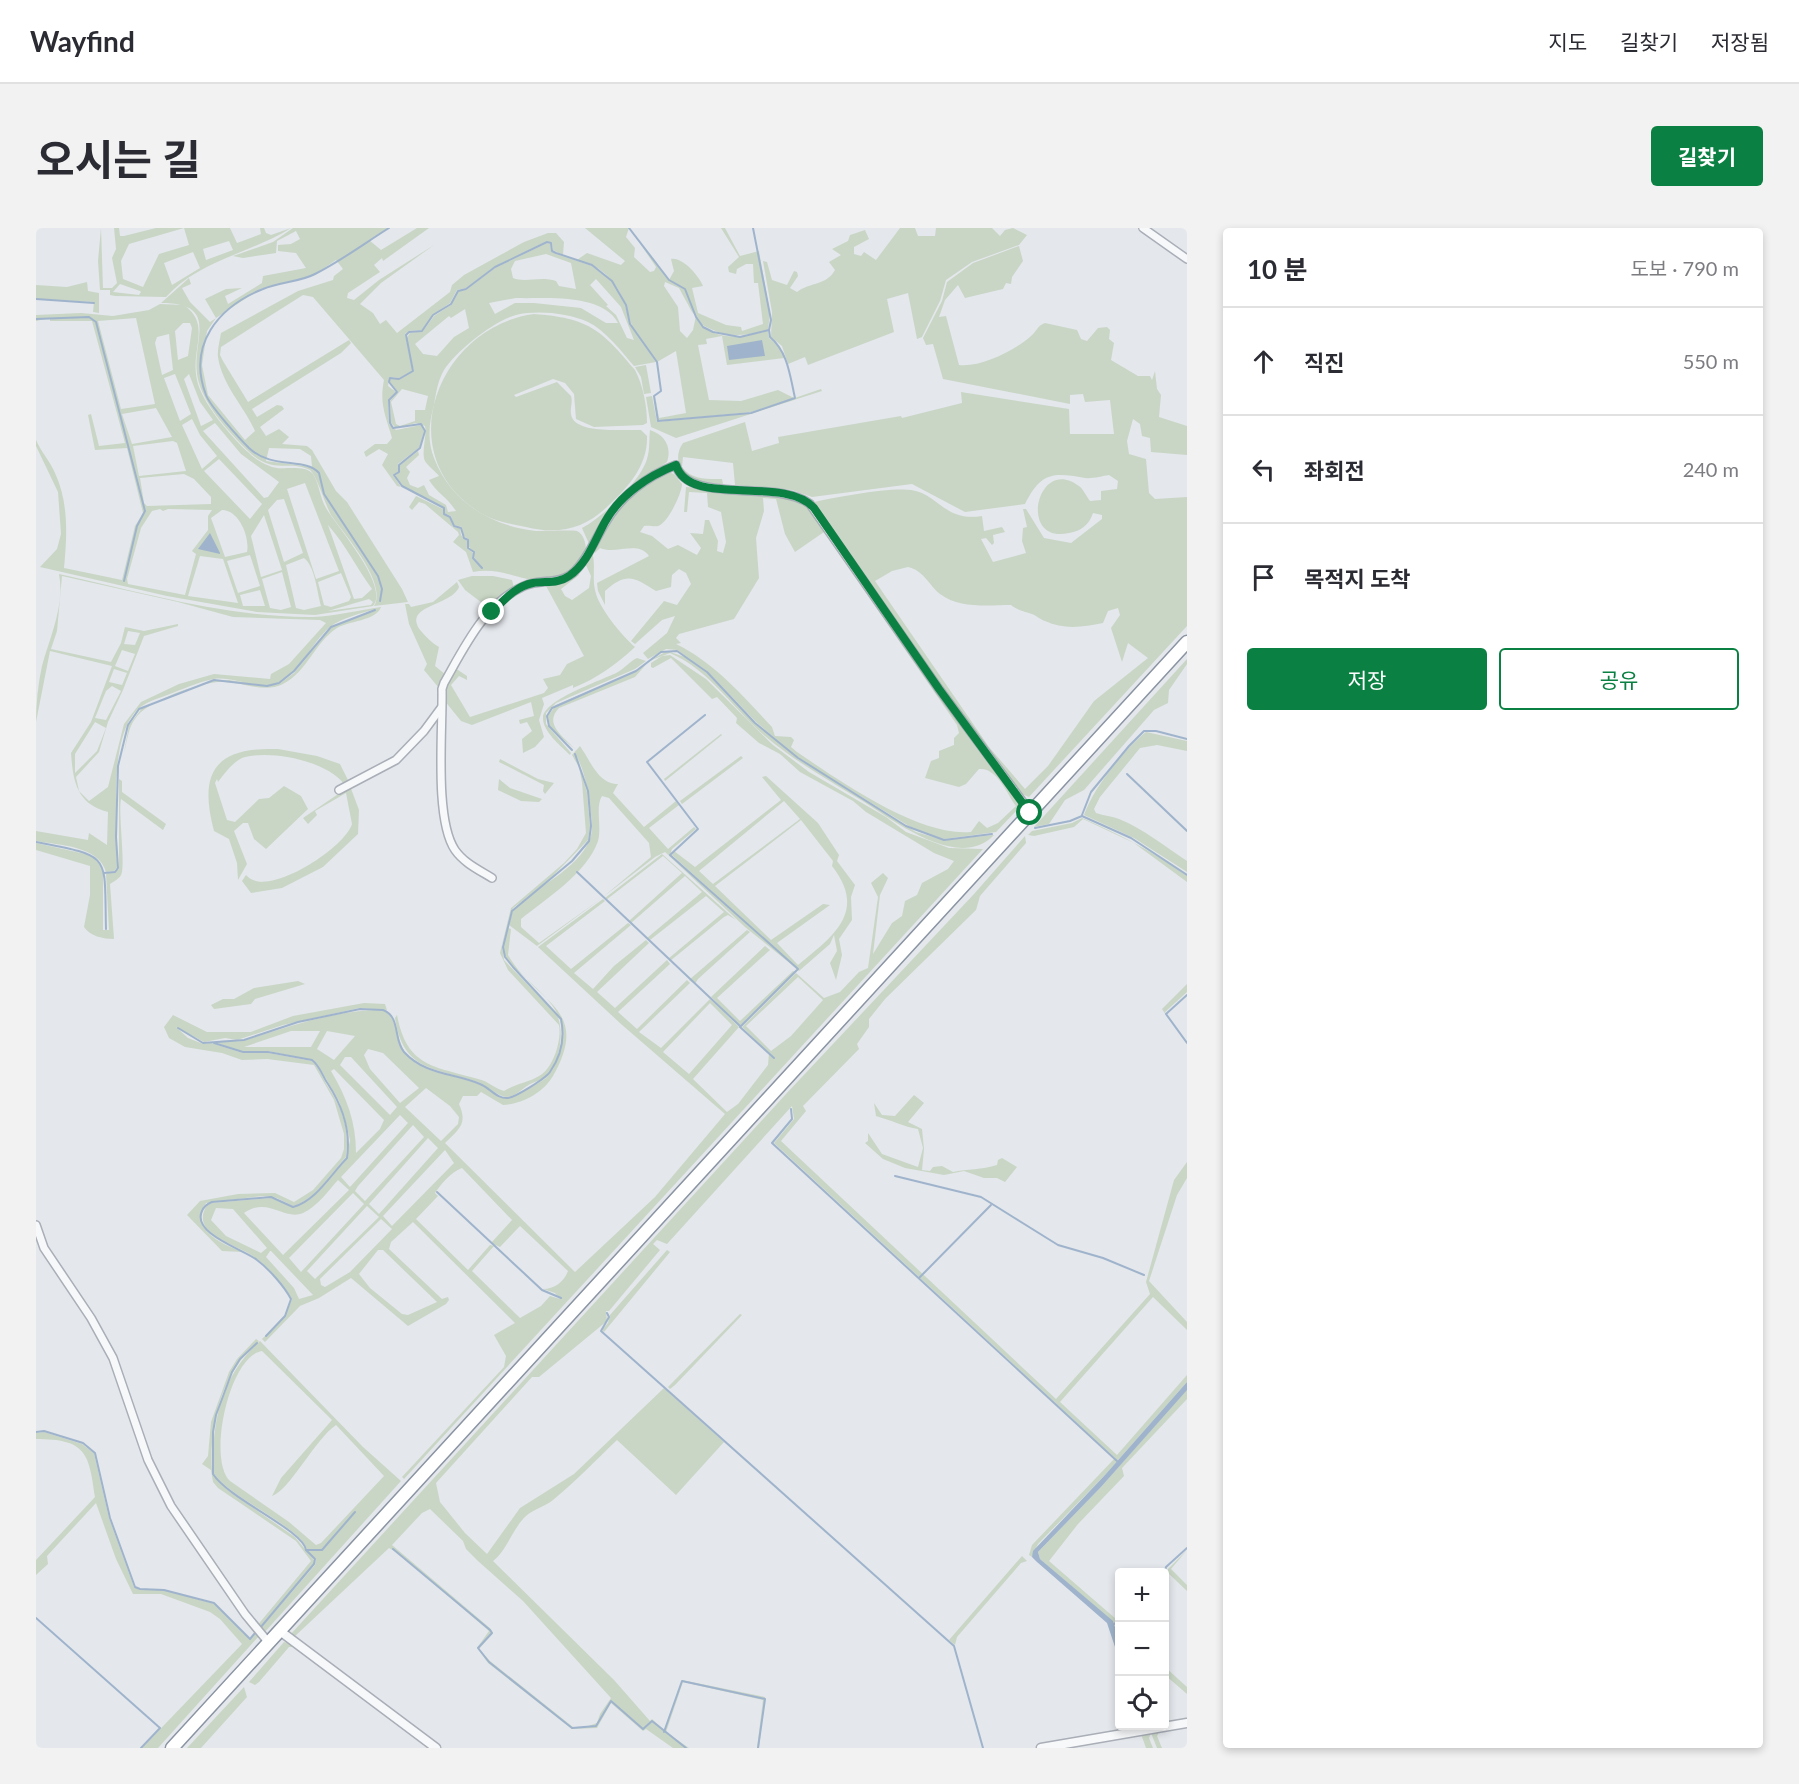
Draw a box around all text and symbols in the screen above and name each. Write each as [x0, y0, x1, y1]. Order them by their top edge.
text: Wayfind [30, 24, 135, 58]
text: 지도 [1548, 29, 1587, 54]
text: 길찾기 [1620, 29, 1678, 54]
text: 저장됨 [1711, 29, 1769, 54]
button: 길찾기 [1651, 126, 1763, 186]
text: 오시는 길 [36, 134, 201, 184]
text: 10 분 [1247, 253, 1307, 285]
text: 도보 · 790 m [1630, 256, 1739, 280]
icon: ahead [1247, 345, 1280, 378]
text: 직진 [1304, 349, 1344, 376]
text: 550 m [1683, 349, 1739, 373]
icon: left [1247, 453, 1280, 486]
text: 좌회전 [1304, 457, 1365, 484]
text: 240 m [1683, 457, 1739, 481]
icon: arrive [1247, 561, 1280, 594]
text: 목적지 도착 [1304, 565, 1411, 592]
route end [478, 598, 504, 624]
button: 저장 [1247, 648, 1487, 710]
button: 공유 [1499, 648, 1739, 710]
route start [1016, 799, 1042, 825]
map controls [1115, 1568, 1169, 1730]
button: + [1115, 1568, 1169, 1622]
button: − [1115, 1622, 1169, 1676]
button: locate [1115, 1676, 1169, 1730]

